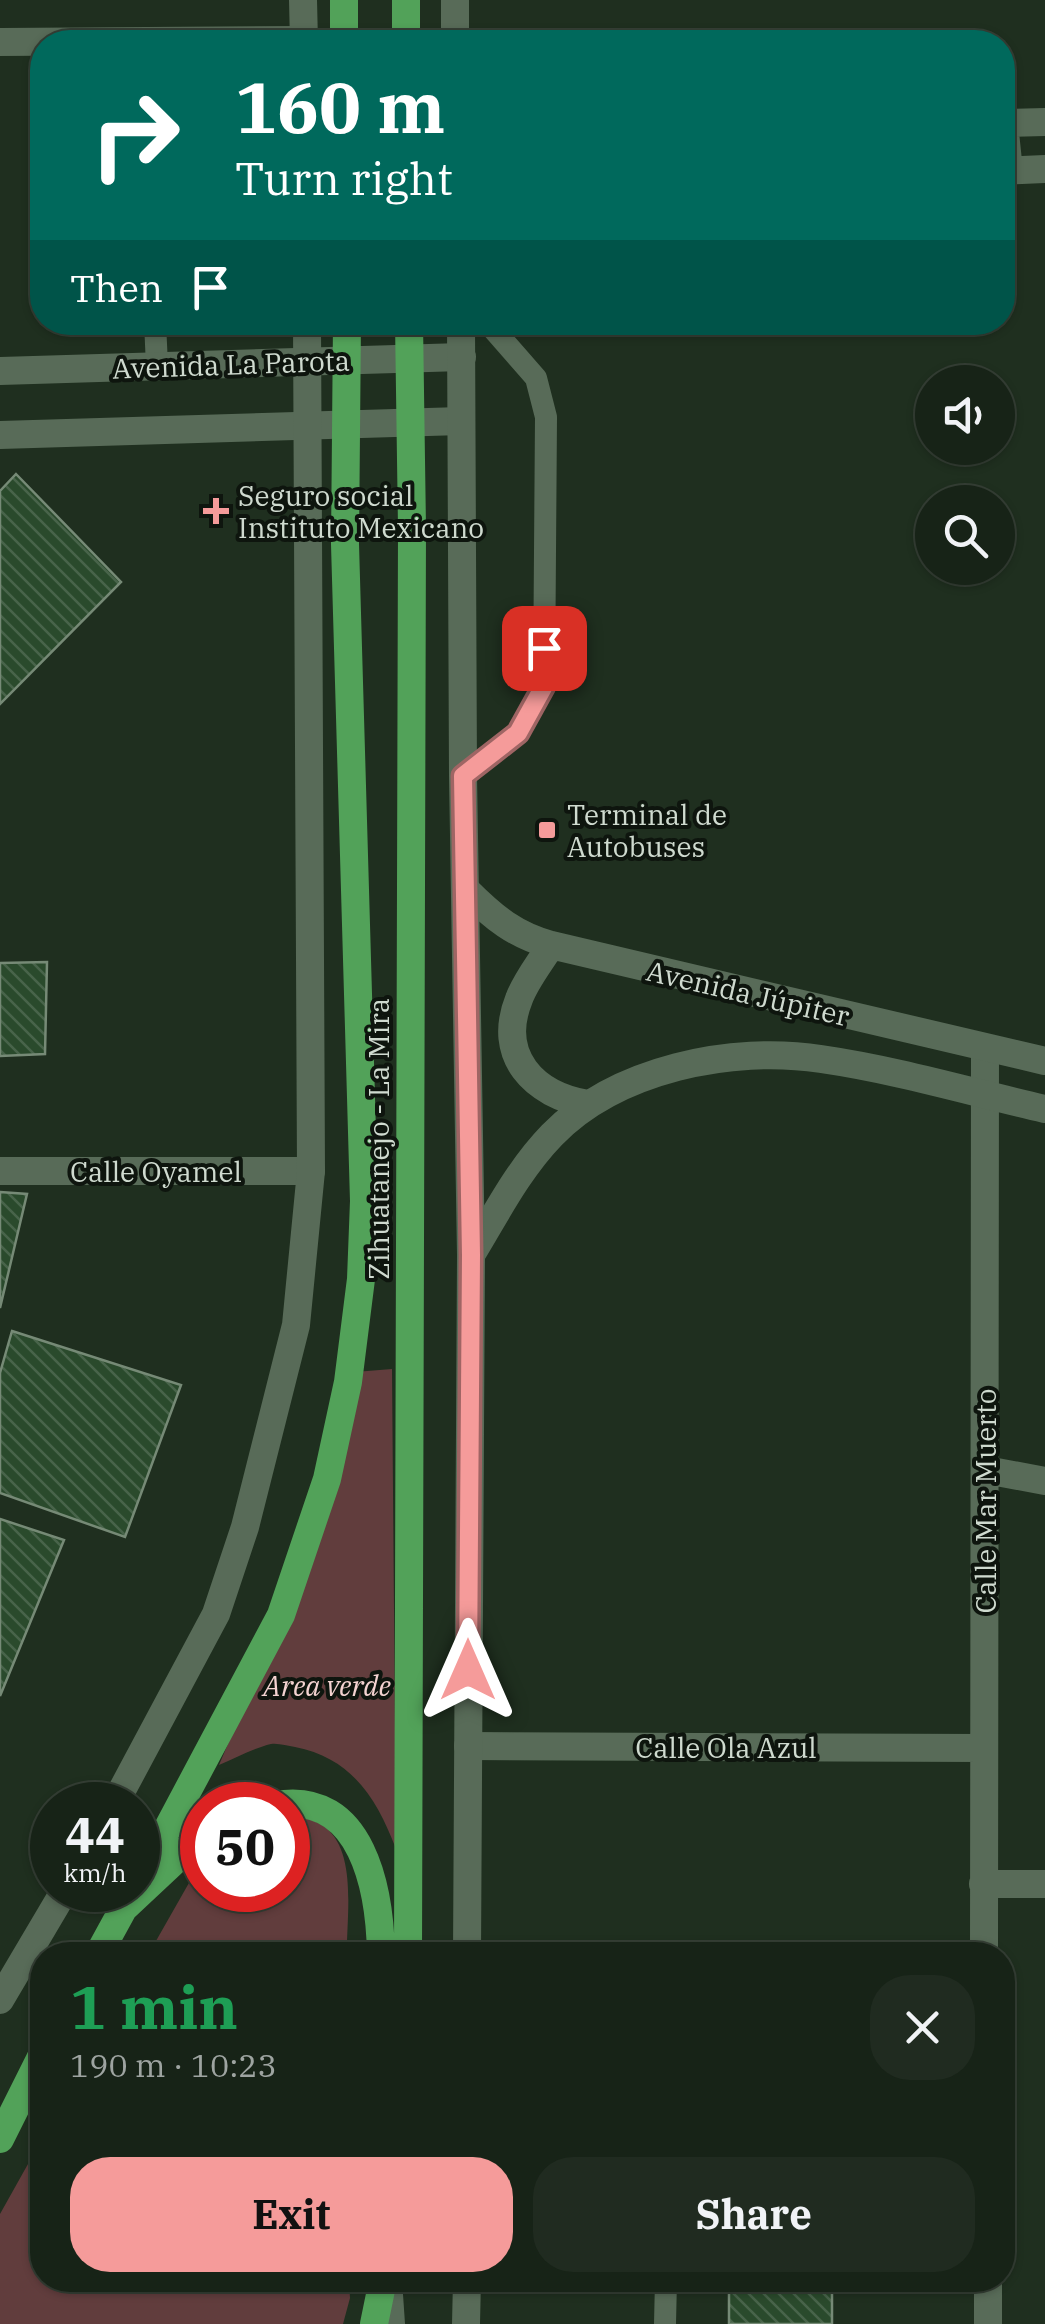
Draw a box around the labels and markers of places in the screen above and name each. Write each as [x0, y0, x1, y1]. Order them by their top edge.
place label: Seguro social Instituto Mexicano [238, 477, 484, 546]
marker: Seguro social Instituto Mexicano [203, 498, 229, 524]
pin [502, 606, 587, 691]
place label: Terminal de Autobuses [567, 796, 727, 865]
marker: Terminal de Autobuses [536, 819, 558, 841]

